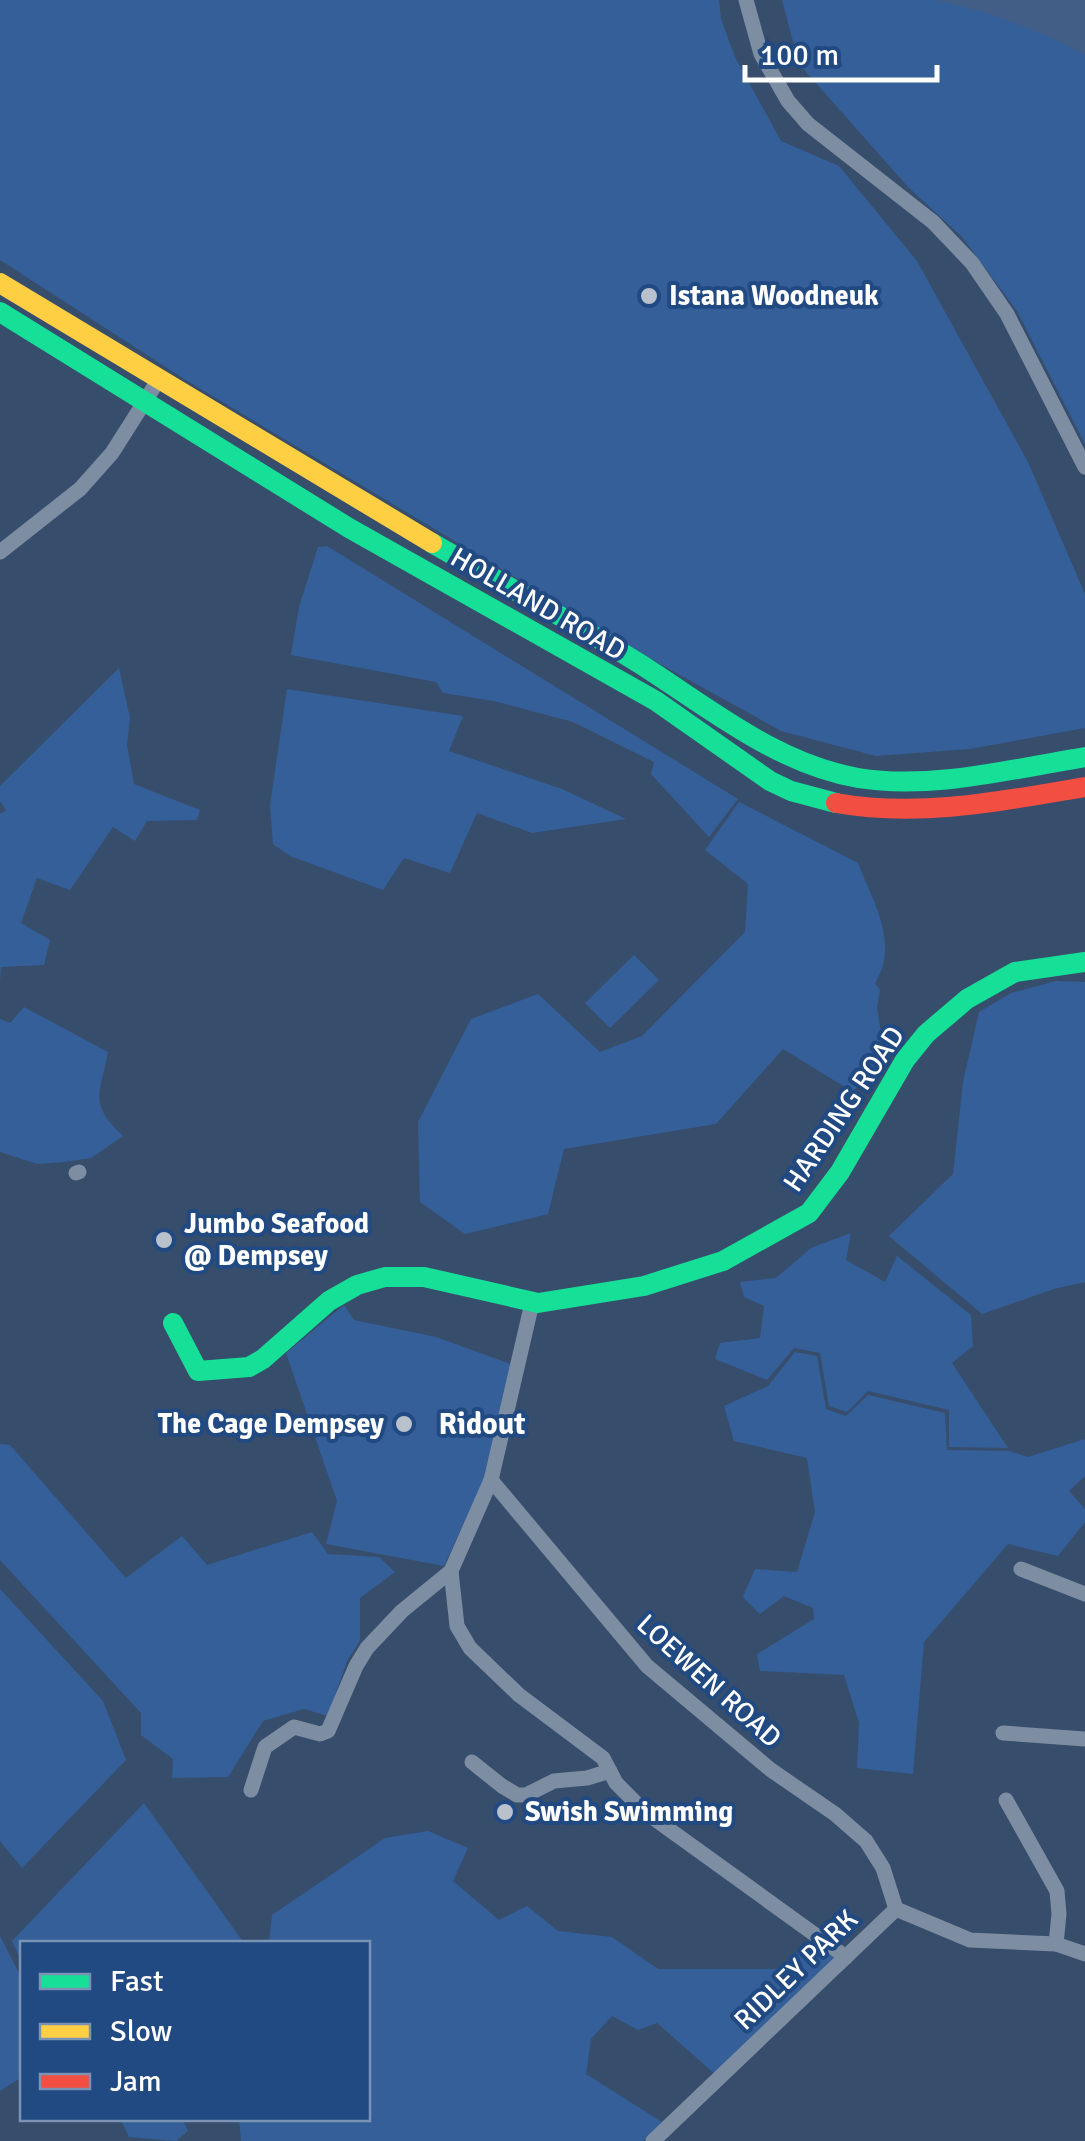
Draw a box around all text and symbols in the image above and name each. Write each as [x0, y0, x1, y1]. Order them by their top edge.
scale bar [745, 20, 938, 82]
text: 100 m [760, 37, 839, 74]
place label: Istana Woodneuk [669, 279, 879, 313]
marker: Istana Woodneuk [638, 285, 660, 307]
street label: HOLLAND ROAD [445, 540, 631, 668]
street label: HARDING ROAD [776, 1020, 912, 1198]
place label: Jumbo Seafood @ Dempsey [184, 1207, 369, 1273]
marker: Jumbo Seafood @ Dempsey [153, 1229, 175, 1251]
district label: Ridout [439, 1406, 525, 1443]
place label: The Cage Dempsey [158, 1407, 384, 1441]
marker: The Cage Dempsey [393, 1413, 415, 1435]
street label: LOEWEN ROAD [630, 1607, 788, 1755]
place label: Swish Swimming [525, 1795, 733, 1829]
marker: Swish Swimming [494, 1801, 516, 1823]
street label: RIDLEY PARK [727, 1903, 865, 2037]
legend [20, 1941, 370, 2121]
text: Fast [110, 1963, 163, 2000]
text: Slow [110, 2013, 172, 2050]
text: Jam [110, 2063, 162, 2100]

